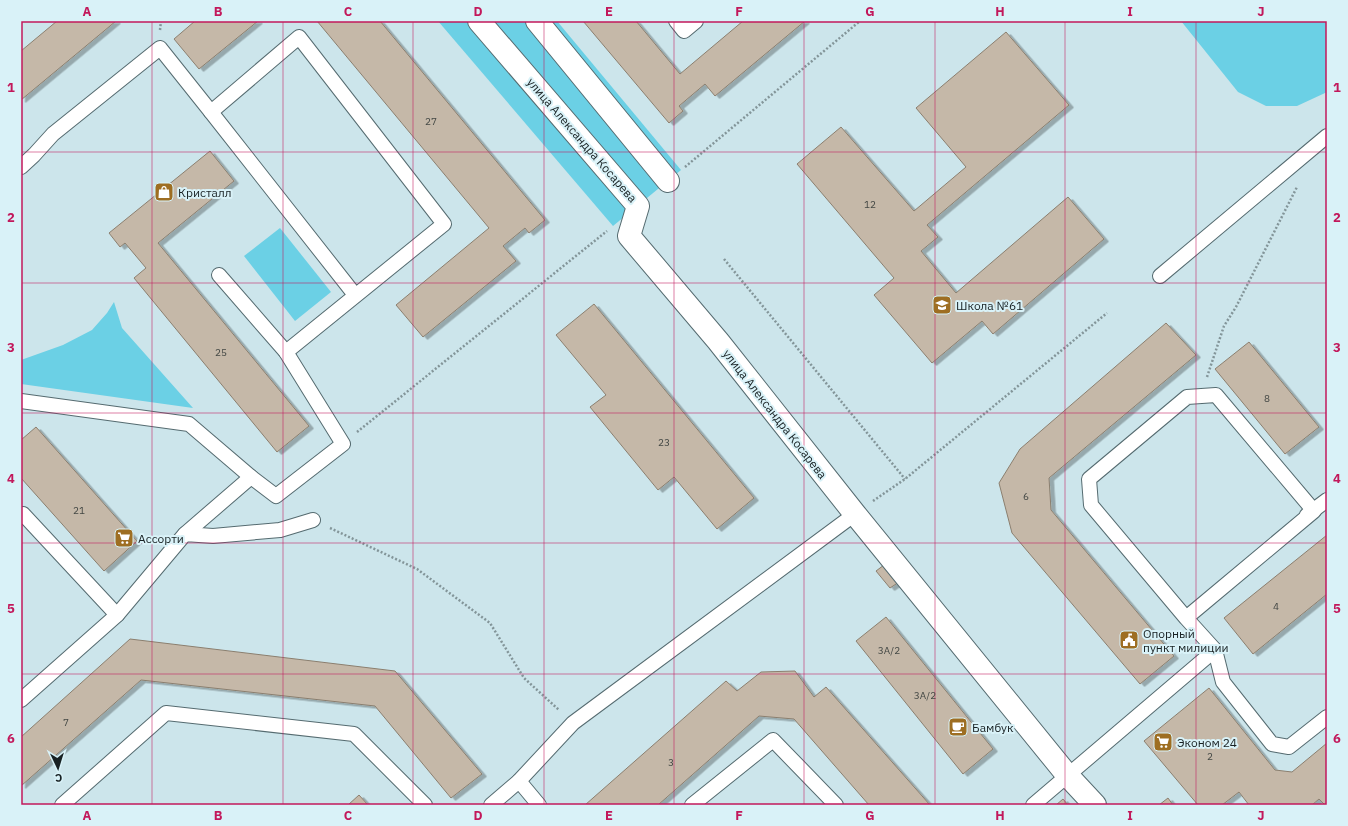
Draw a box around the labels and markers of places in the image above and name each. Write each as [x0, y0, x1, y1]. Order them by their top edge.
shop icon: Кристалл [153, 181, 175, 203]
place label: Кристалл [178, 185, 232, 200]
school or university icon: Школа №61 [931, 294, 953, 316]
place label: Школа №61 [956, 298, 1023, 313]
supermarket icon: Ассорти [113, 527, 135, 549]
place label: Ассорти [138, 531, 184, 546]
place label: Опорный пункт милиции [1143, 626, 1229, 655]
public building icon: Опорный пункт милиции [1118, 629, 1140, 651]
cafe icon: Бамбук [947, 716, 969, 738]
place label: Бамбук [972, 720, 1014, 735]
supermarket icon: Эконом 24 [1152, 731, 1174, 753]
place label: Эконом 24 [1177, 735, 1237, 750]

